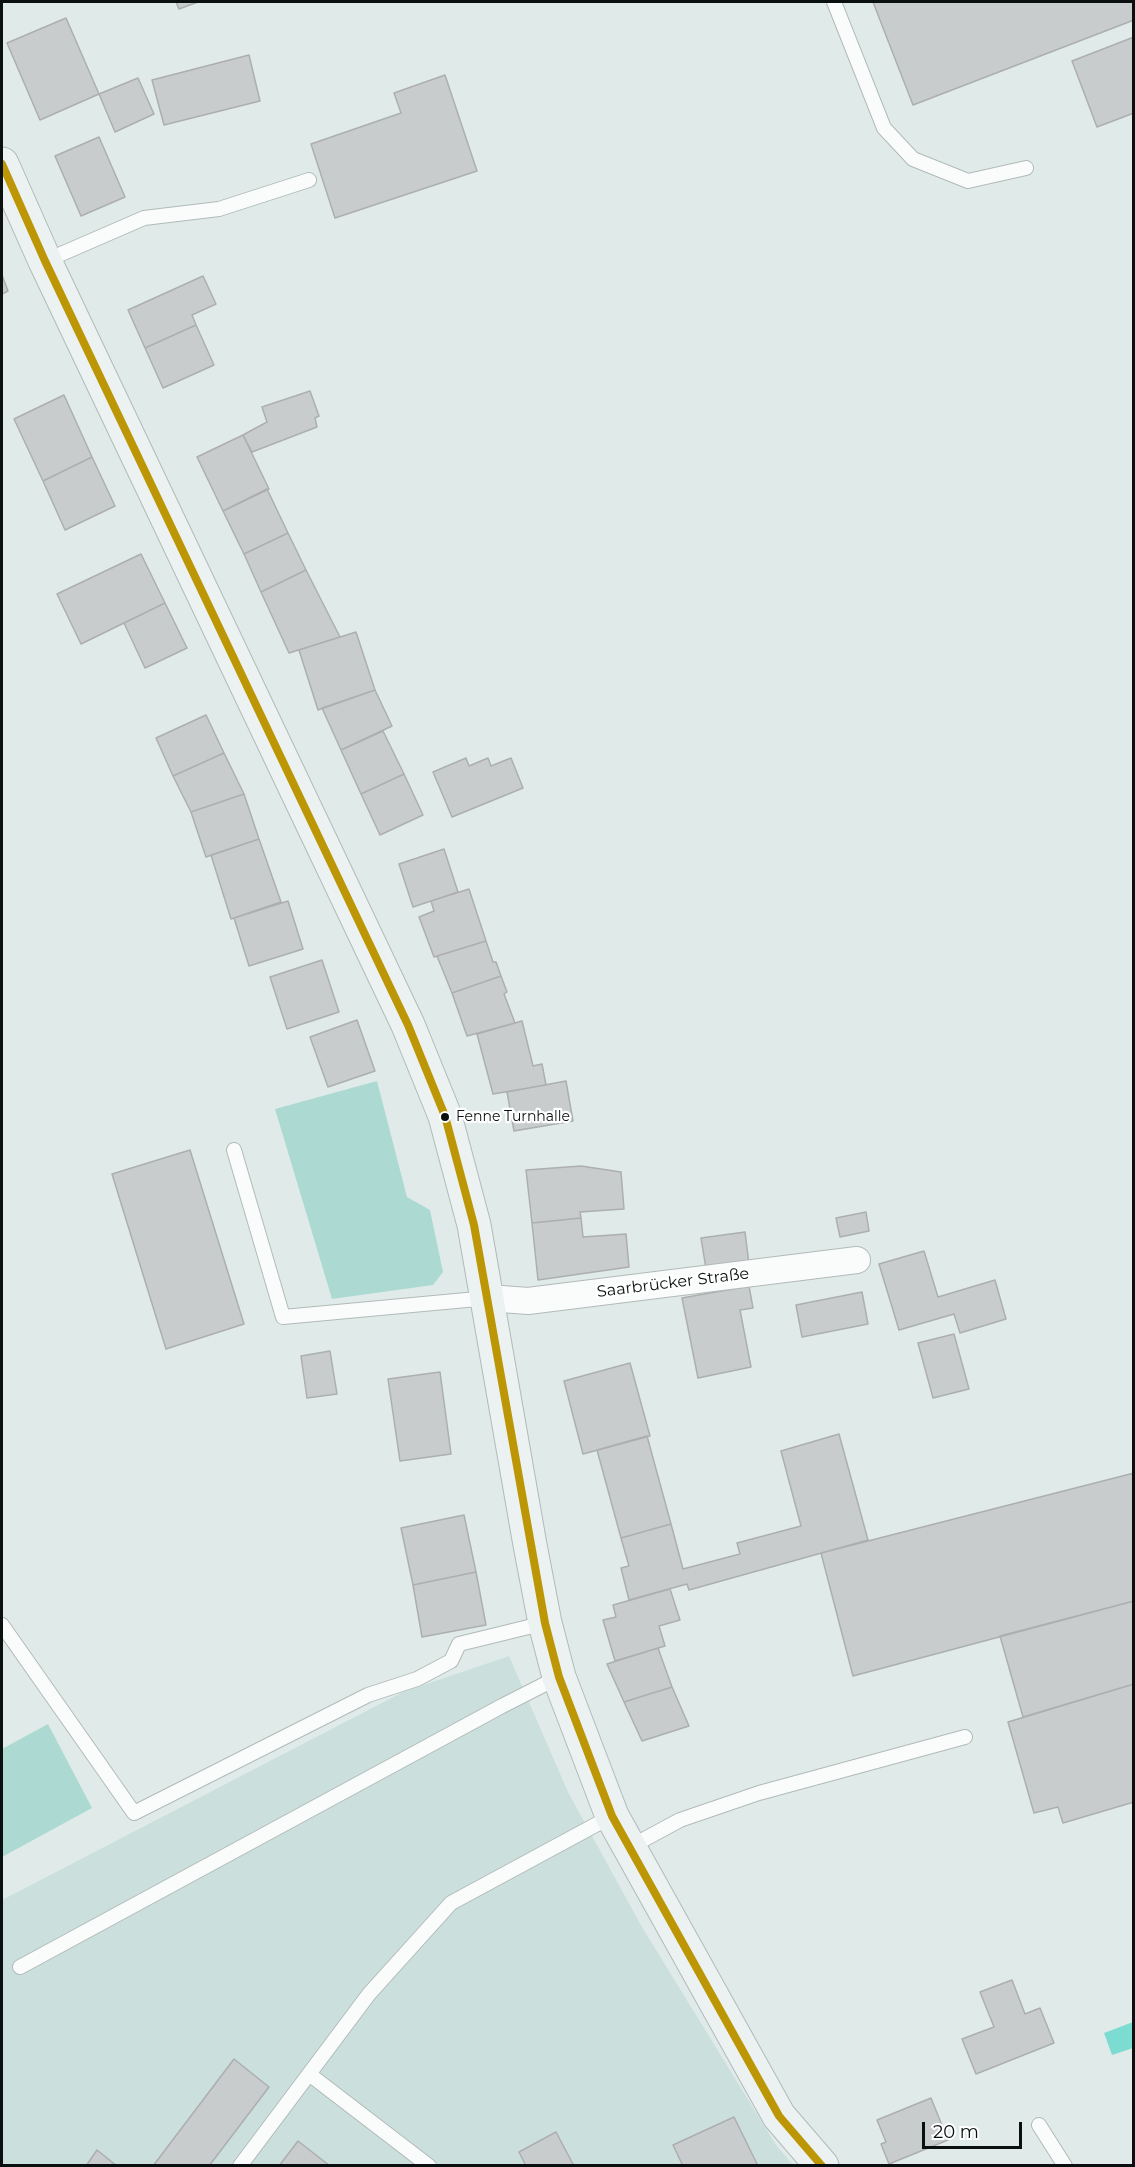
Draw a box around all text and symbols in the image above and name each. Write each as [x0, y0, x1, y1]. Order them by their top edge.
place label: Fenne Turnhalle [456, 1109, 570, 1125]
marker: Fenne Turnhalle [439, 1111, 451, 1123]
street label: Saarbrücker Straße [596, 1264, 750, 1302]
scale bar [925, 2110, 1026, 2148]
text: 20 m [933, 2121, 979, 2143]

